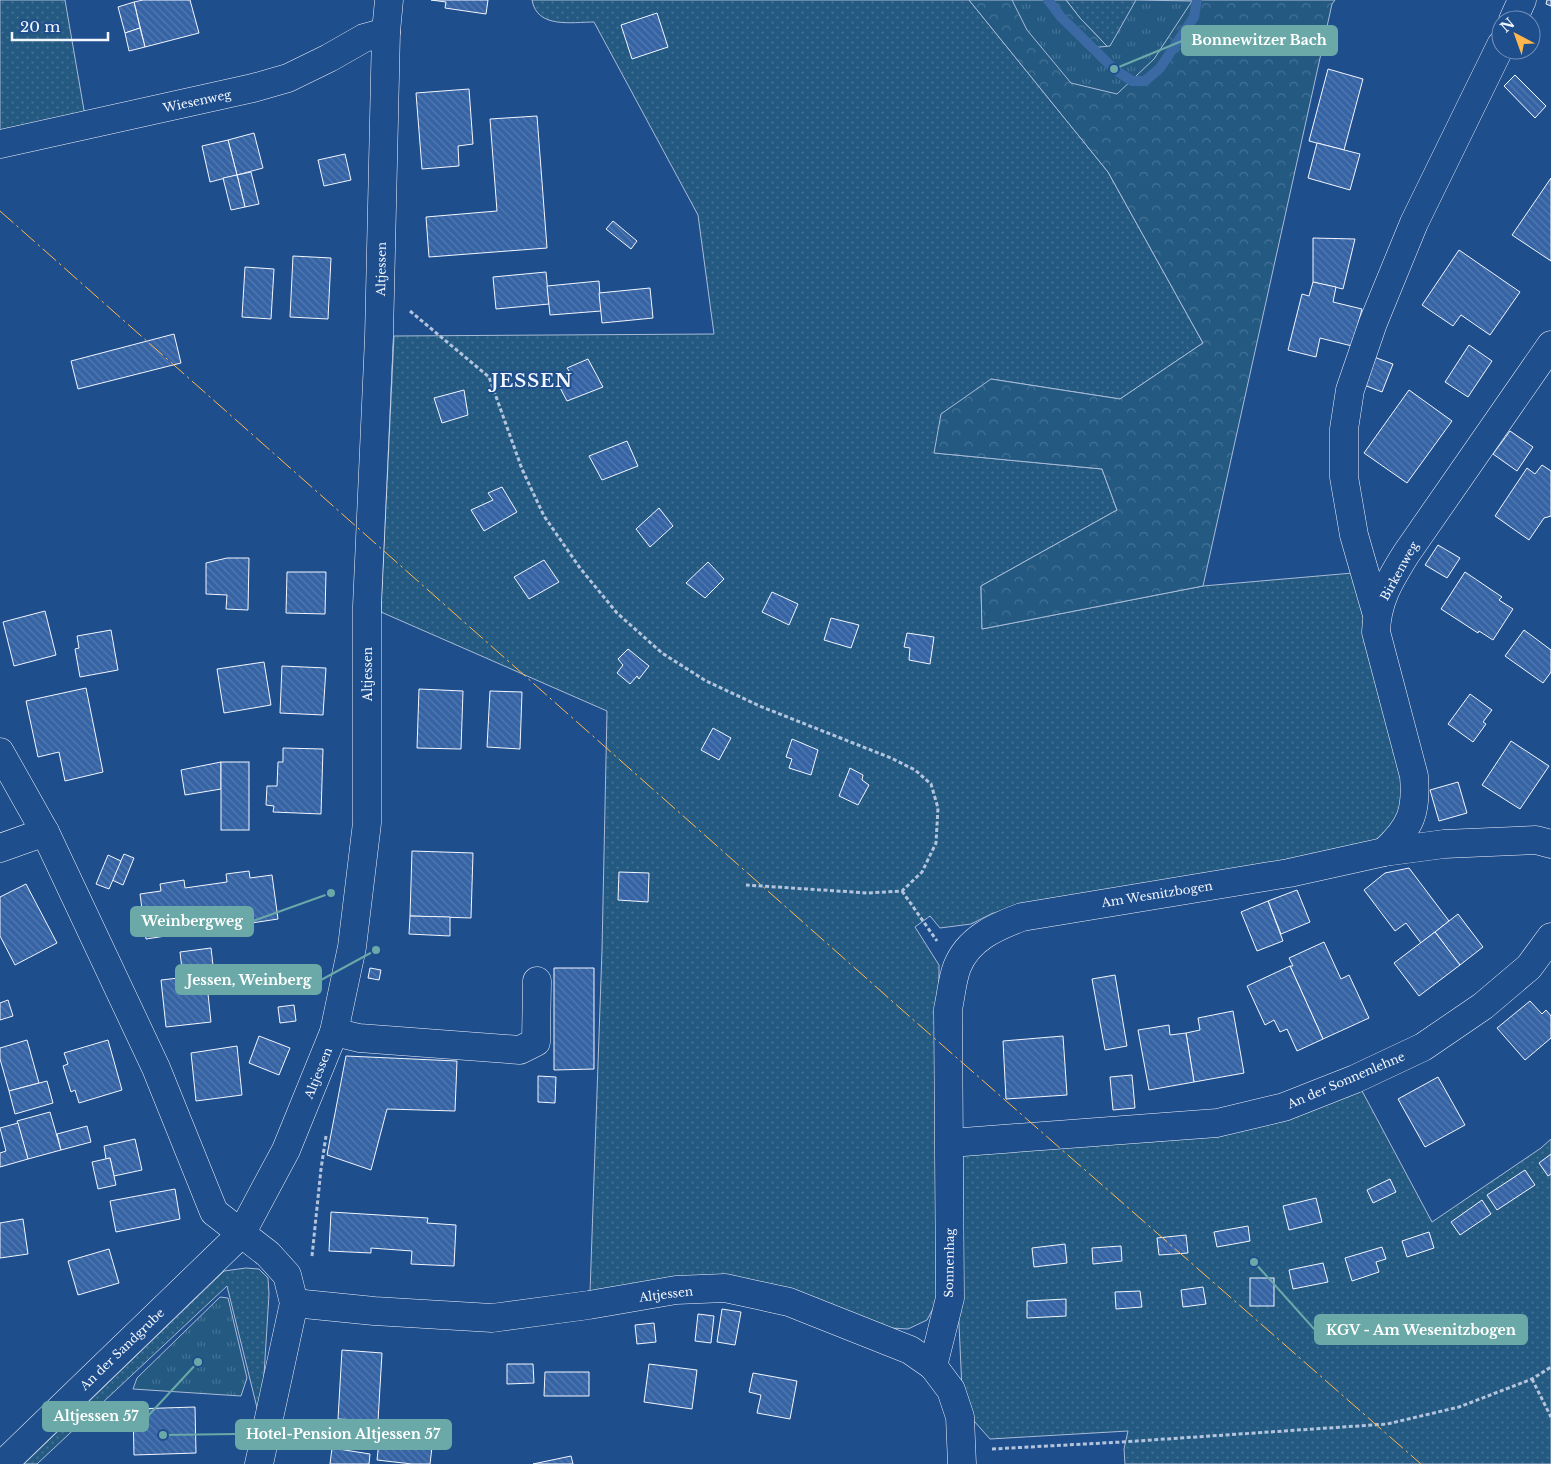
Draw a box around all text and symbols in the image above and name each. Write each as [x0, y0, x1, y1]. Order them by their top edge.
scale bar [12, 10, 109, 42]
north arrow [1491, 10, 1541, 60]
text: N [1497, 14, 1518, 36]
text: 20 m [20, 17, 60, 36]
callout: Bonnewitzer Bach [1182, 26, 1337, 55]
text: Bonnewitzer Bach [1191, 31, 1327, 49]
street label: Wiesenweg [161, 86, 233, 116]
street label: Altjessen [373, 242, 389, 297]
district label: JESSEN [487, 370, 573, 392]
street label: Birkenweg [1377, 538, 1422, 603]
street label: Altjessen [360, 647, 375, 702]
street label: Am Wesnitzbogen [1099, 878, 1214, 910]
callout: Weinbergweg [131, 907, 253, 936]
text: Weinbergweg [140, 912, 243, 930]
callout: Jessen, Weinberg [176, 965, 321, 994]
text: Jessen, Weinberg [184, 971, 312, 989]
street label: Altjessen [301, 1045, 335, 1102]
street label: An der Sonnenlehne [1284, 1048, 1407, 1112]
street label: Sonnenhag [941, 1227, 957, 1298]
street label: Altjessen [637, 1283, 694, 1305]
street label: An der Sandgrube [76, 1305, 167, 1394]
callout: KGV - Am Wesenitzbogen [1315, 1315, 1527, 1344]
text: KGV - Am Wesenitzbogen [1326, 1321, 1516, 1339]
callout: Altjessen 57 [43, 1402, 148, 1431]
text: Altjessen 57 [52, 1407, 139, 1425]
callout: Hotel-Pension Altjessen 57 [236, 1420, 451, 1449]
text: Hotel-Pension Altjessen 57 [246, 1425, 441, 1443]

